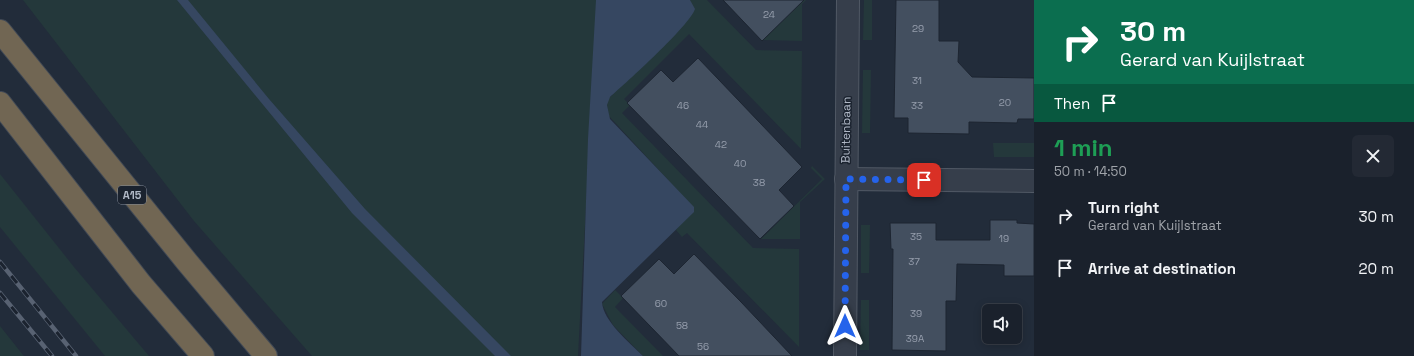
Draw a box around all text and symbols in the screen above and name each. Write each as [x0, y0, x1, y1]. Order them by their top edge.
house number: 24 [763, 8, 775, 21]
text: 30 m [1120, 13, 1186, 49]
icon: right [1054, 16, 1106, 68]
house number: 29 [912, 22, 924, 35]
text: Gerard van Kuijlstraat [1120, 48, 1305, 71]
house number: 31 [912, 74, 922, 87]
icon: arrive [1098, 92, 1120, 114]
text: Then [1054, 94, 1090, 113]
street label: Buitenbaan [837, 96, 855, 164]
house number: 20 [999, 96, 1011, 109]
house number: 46 [677, 99, 689, 112]
house number: 33 [911, 99, 923, 112]
house number: 44 [696, 118, 708, 131]
text: 1 min [1054, 132, 1113, 163]
button: close [1352, 135, 1394, 177]
house number: 42 [715, 138, 727, 151]
house number: 40 [734, 157, 746, 170]
pin [907, 163, 941, 197]
text: 50 m · 14:50 [1054, 163, 1127, 180]
icon: arrive [913, 169, 935, 191]
house number: 38 [753, 176, 765, 189]
road number: A15 [118, 186, 146, 204]
text: Turn right [1088, 198, 1159, 217]
icon: right [1054, 205, 1076, 227]
text: 30 m [1359, 207, 1394, 226]
text: Gerard van Kuijlstraat [1088, 217, 1222, 234]
house number: 35 [910, 230, 922, 243]
house number: 19 [999, 232, 1009, 245]
house number: 37 [908, 255, 920, 268]
icon: arrive [1054, 257, 1076, 279]
text: Arrive at destination [1088, 259, 1236, 278]
text: 20 m [1359, 259, 1394, 278]
house number: 60 [655, 297, 667, 310]
map controls [982, 304, 1022, 344]
button: sound [982, 304, 1022, 344]
position arrow [824, 305, 866, 347]
house number: 39 [910, 307, 922, 320]
house number: 58 [676, 319, 688, 332]
house number: 39A [906, 332, 925, 345]
house number: 56 [697, 340, 709, 353]

